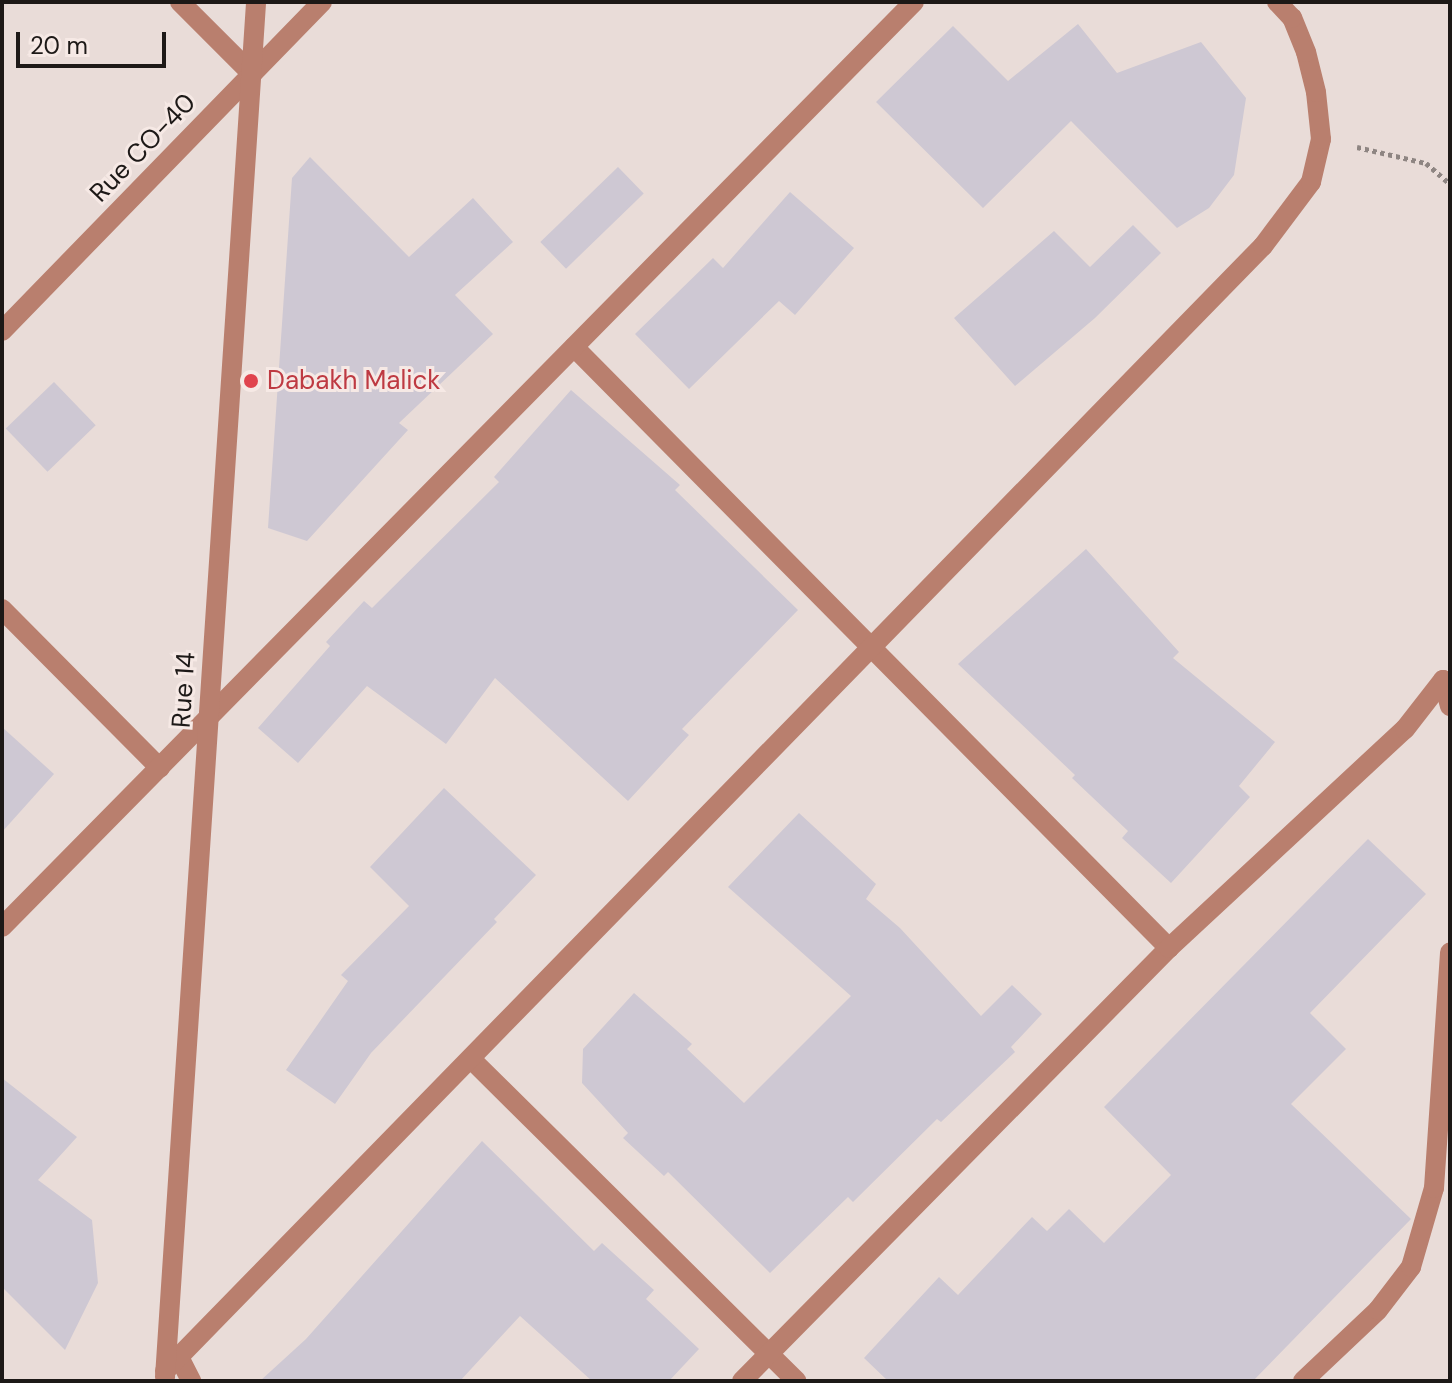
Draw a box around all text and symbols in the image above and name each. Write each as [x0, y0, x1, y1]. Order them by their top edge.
scale bar [20, 16, 170, 66]
text: 20 m [30, 30, 88, 61]
street label: Rue CO-40 [84, 87, 202, 209]
place label: Dabakh Malick [267, 365, 440, 397]
marker: Dabakh Malick [242, 372, 260, 390]
street label: Rue 14 [166, 651, 202, 729]

